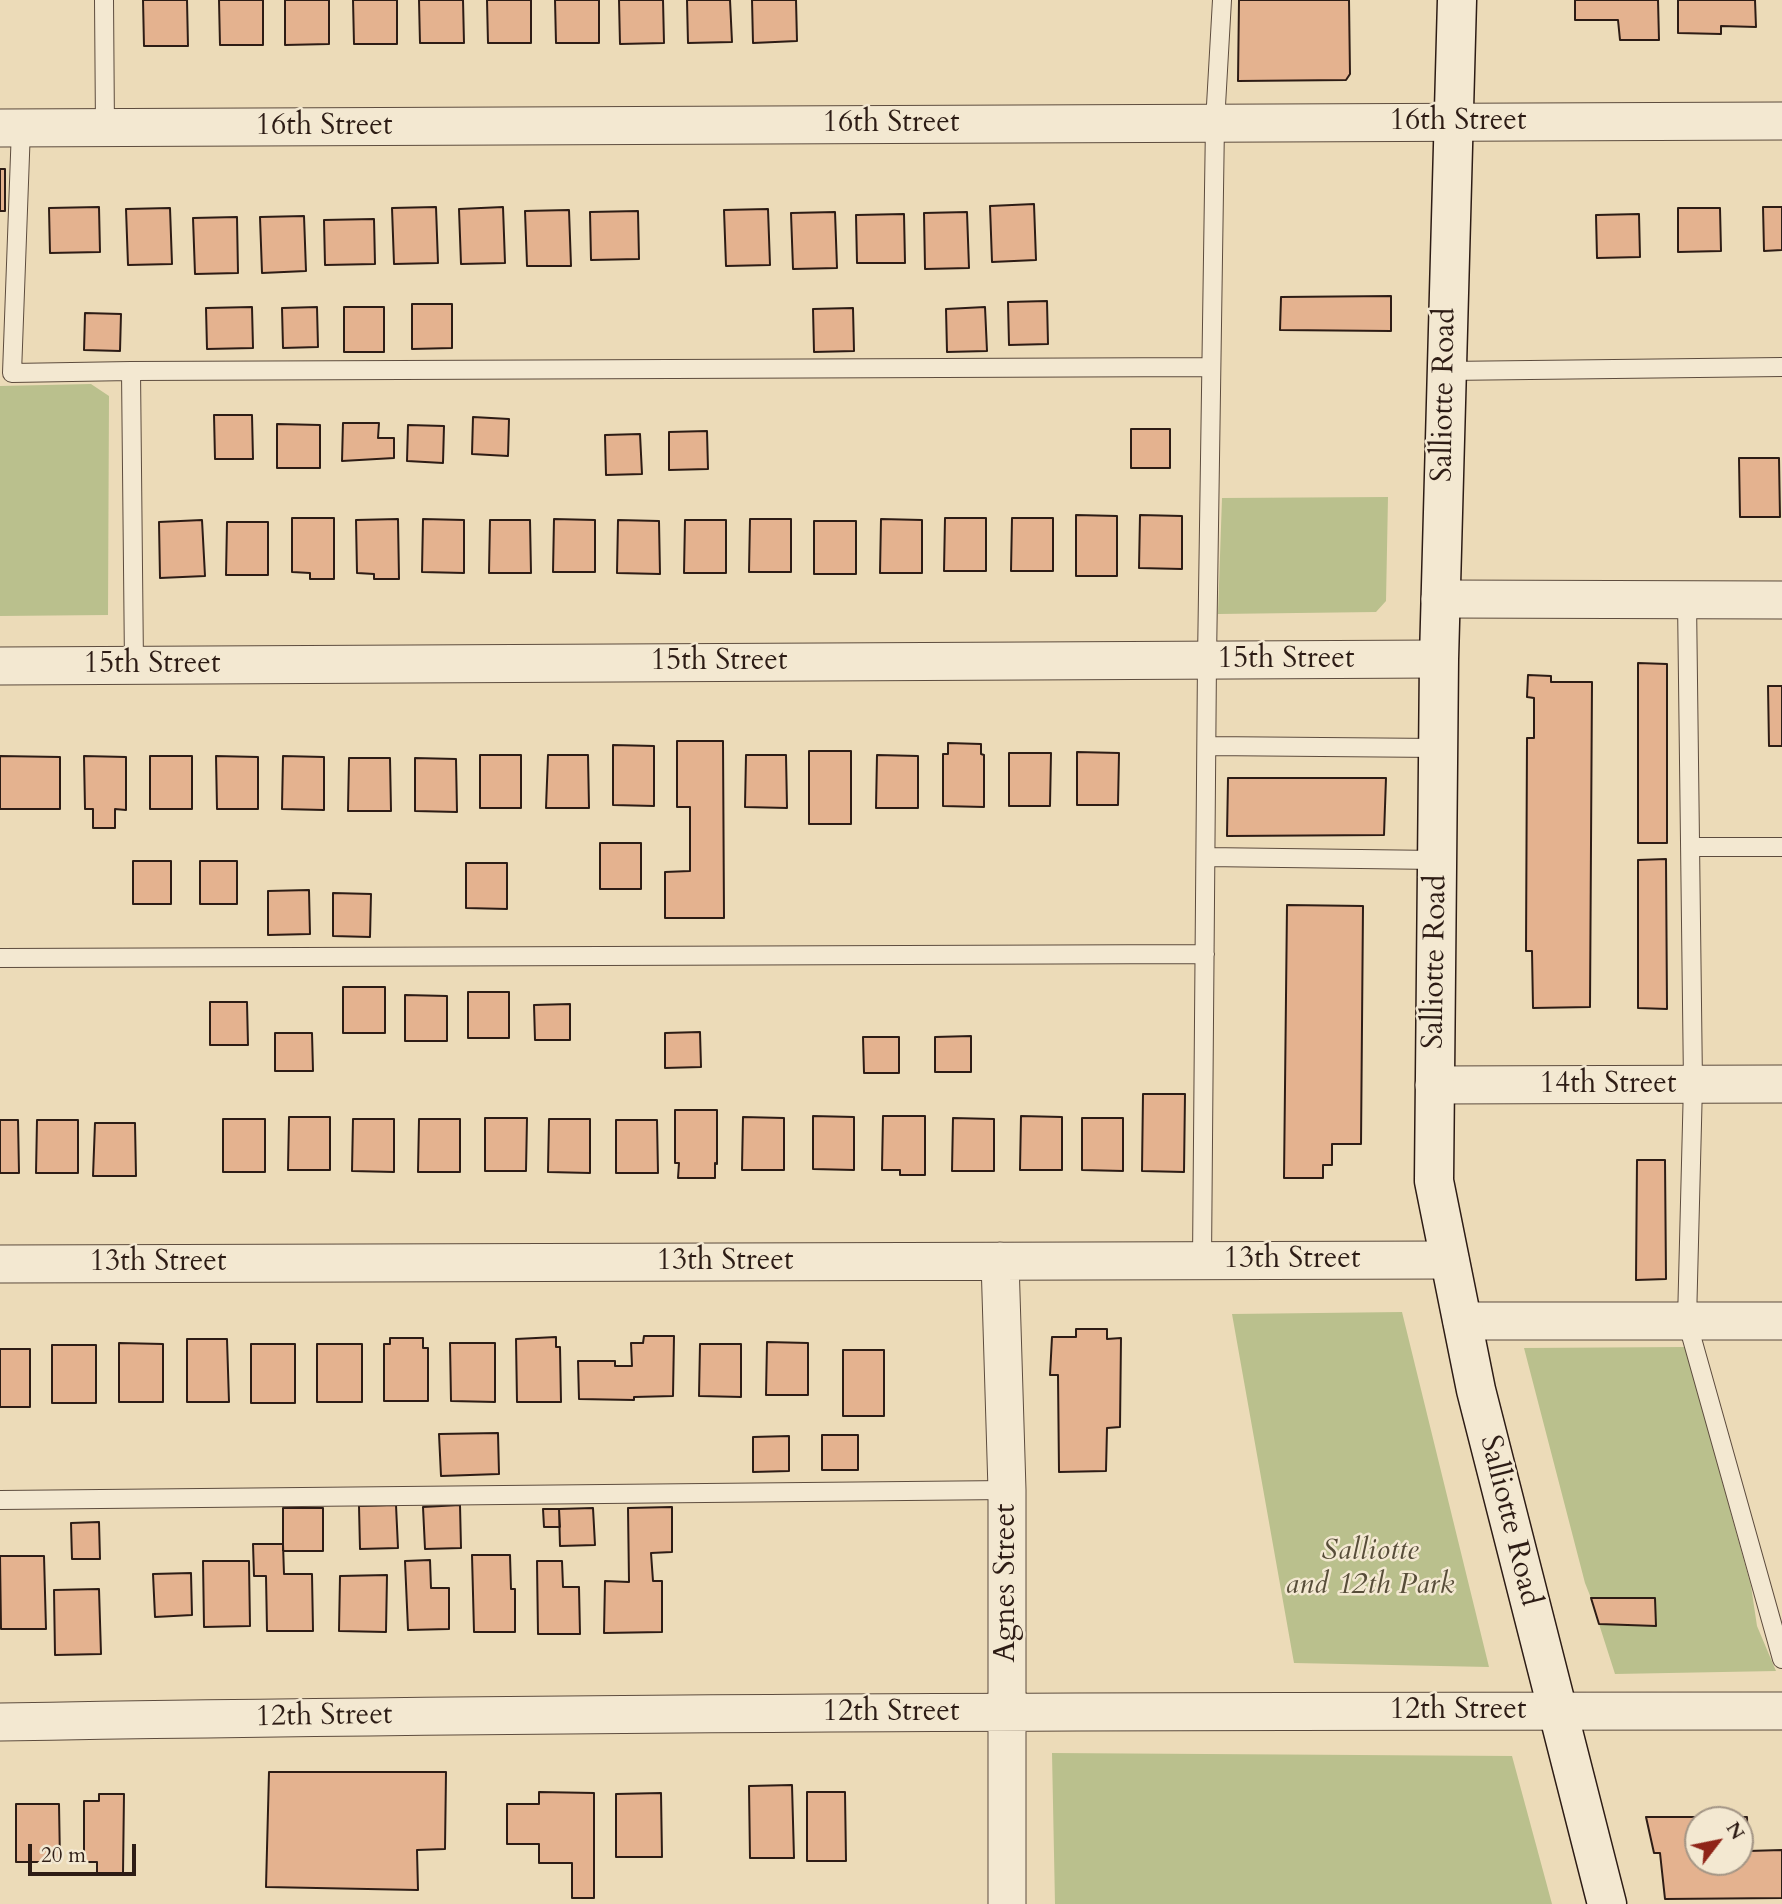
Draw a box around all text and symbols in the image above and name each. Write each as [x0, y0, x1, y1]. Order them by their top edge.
street label: 16th Street [1390, 104, 1526, 140]
street label: 16th Street [823, 106, 959, 142]
street label: 16th Street [256, 109, 392, 145]
street label: Salliotte Road [1425, 307, 1465, 483]
street label: 15th Street [1218, 642, 1354, 678]
street label: 15th Street [651, 644, 787, 680]
street label: 15th Street [84, 647, 220, 683]
street label: Salliotte Road [1416, 874, 1456, 1050]
street label: 14th Street [1540, 1067, 1676, 1103]
street label: 13th Street [1224, 1242, 1360, 1278]
street label: 13th Street [657, 1244, 793, 1280]
street label: 13th Street [90, 1245, 226, 1281]
street label: Salliotte Road [1470, 1432, 1548, 1610]
street label: Agnes Street [989, 1503, 1025, 1663]
park label: Salliotte and 12th Park [1286, 1534, 1454, 1604]
street label: 12th Street [1390, 1693, 1526, 1729]
street label: 12th Street [823, 1695, 959, 1731]
street label: 12th Street [255, 1698, 393, 1736]
north arrow [1684, 1806, 1754, 1876]
text: N [1720, 1817, 1751, 1845]
scale bar [32, 1830, 140, 1874]
text: 20 m [41, 1841, 86, 1870]

